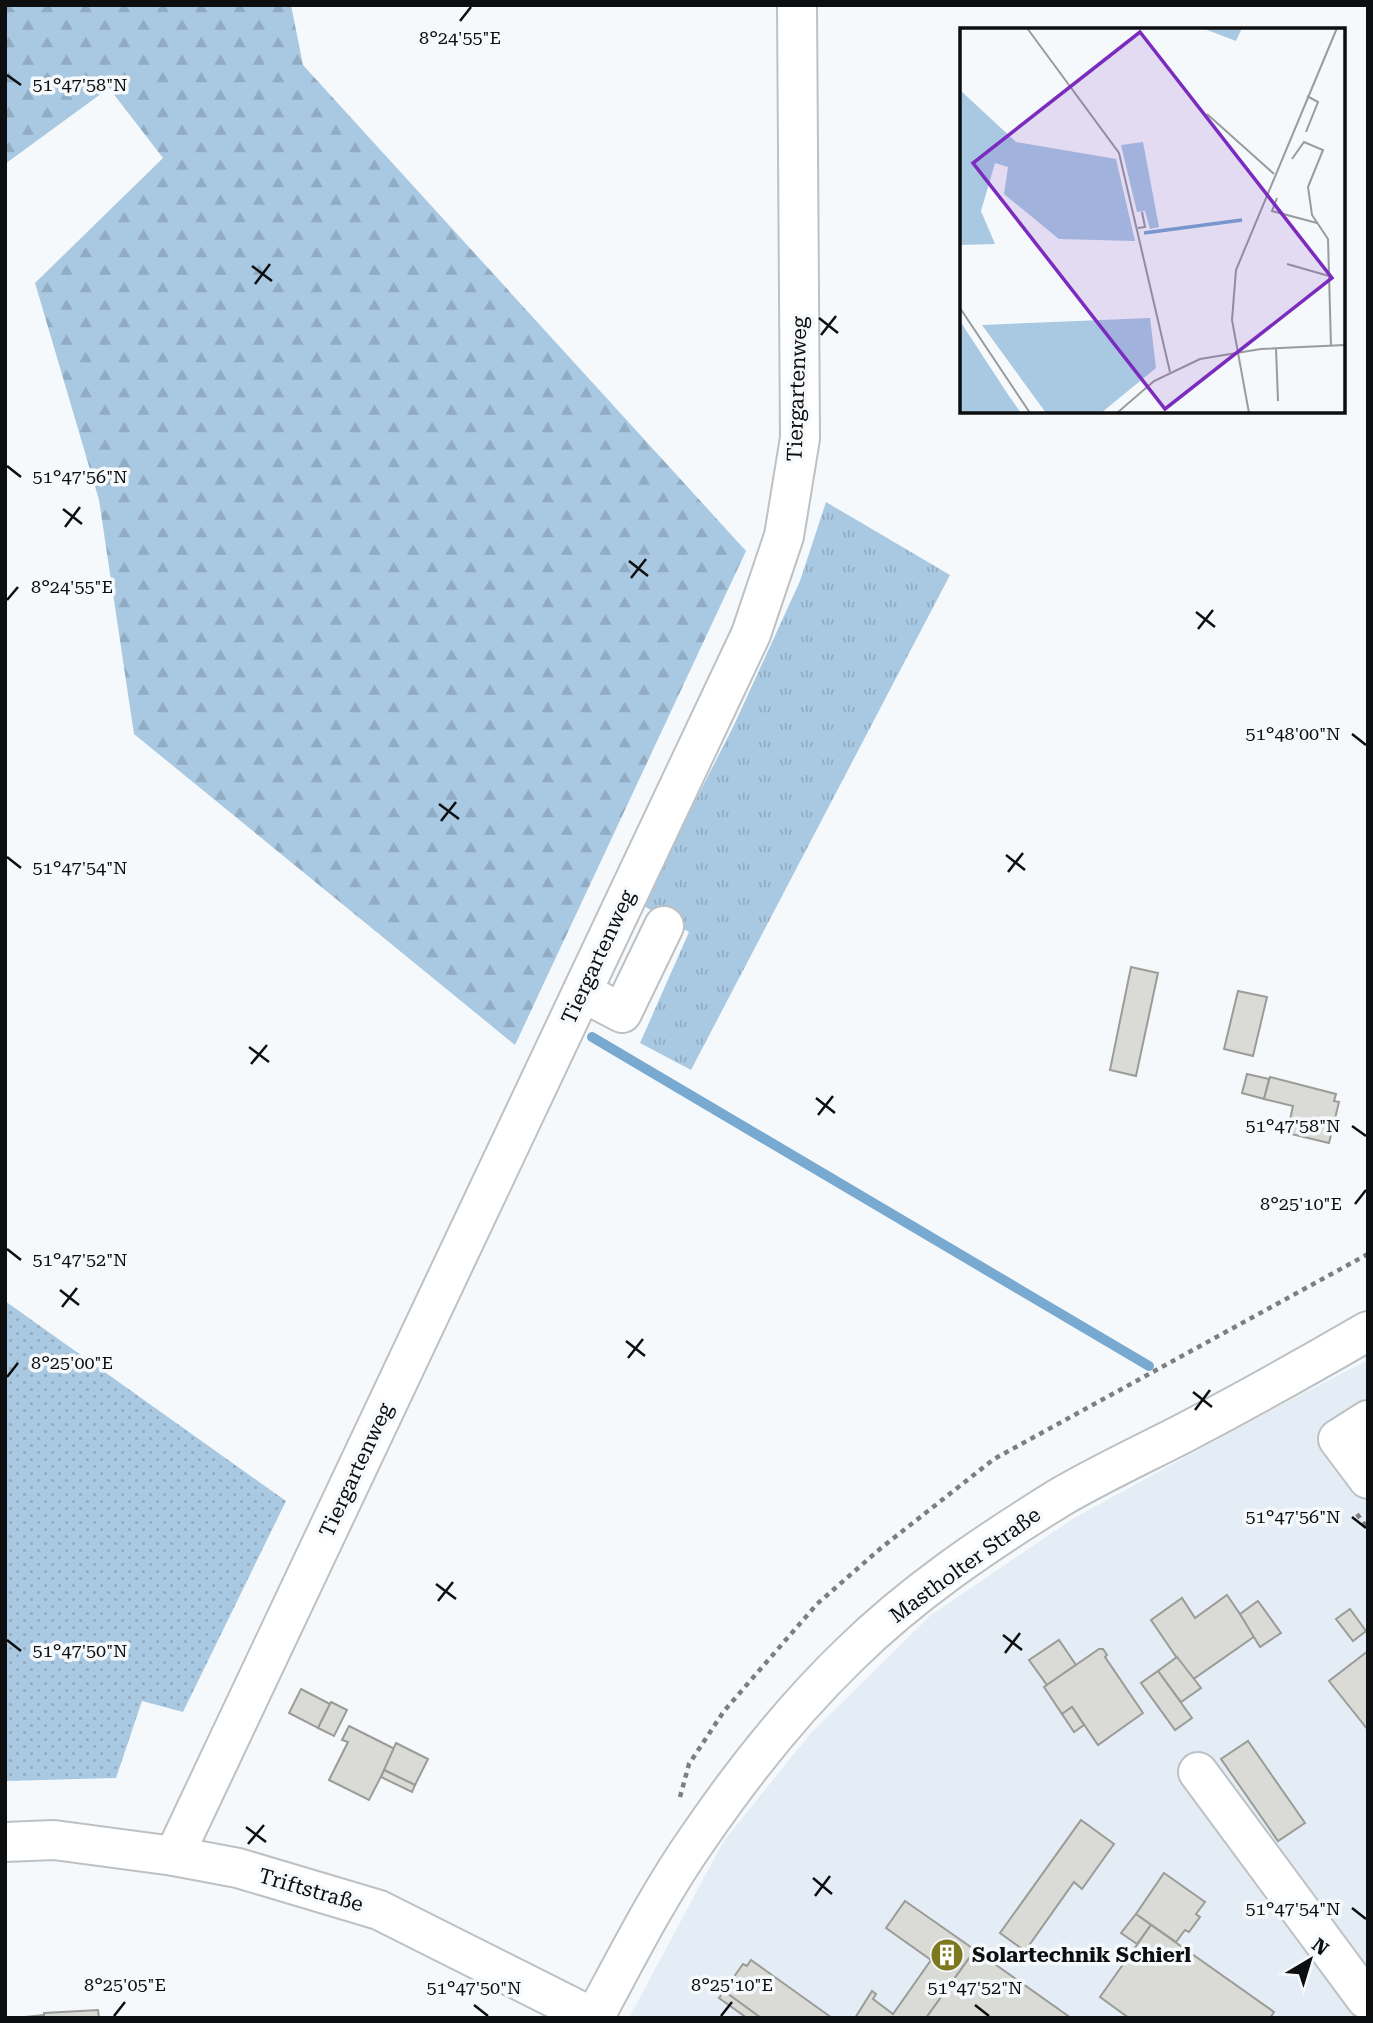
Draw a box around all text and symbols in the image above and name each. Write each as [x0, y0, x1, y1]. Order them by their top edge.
text: 8°24'55"E [419, 27, 501, 48]
inset map [960, 28, 1345, 413]
text: 51°47'58"N [33, 74, 127, 95]
street label: Tiergartenweg [782, 316, 812, 462]
text: 51°47'56"N [33, 466, 127, 487]
text: 8°24'55"E [31, 576, 113, 597]
text: 51°48'00"N [1246, 723, 1340, 744]
text: 51°47'54"N [33, 857, 127, 878]
street label: Tiergartenweg [556, 886, 640, 1028]
text: 51°47'58"N [1246, 1115, 1340, 1136]
text: 8°25'10"E [1260, 1193, 1342, 1214]
text: 51°47'52"N [33, 1249, 127, 1270]
text: 8°25'00"E [31, 1352, 113, 1373]
street label: Tiergartenweg [314, 1399, 398, 1541]
street label: Mastholter Straße [885, 1502, 1045, 1628]
text: 51°47'56"N [1246, 1506, 1340, 1527]
text: 51°47'50"N [33, 1640, 127, 1661]
street label: Triftstraße [256, 1864, 366, 1916]
text: 51°47'54"N [1246, 1898, 1340, 1919]
north arrow [1275, 1925, 1345, 1995]
text: N [1307, 1933, 1333, 1961]
building icon: Solartechnik Schierl [928, 1936, 966, 1974]
place label: Solartechnik Schierl [972, 1943, 1191, 1967]
text: 8°25'05"E [84, 1974, 166, 1995]
text: 8°25'10"E [691, 1974, 773, 1995]
text: 51°47'50"N [427, 1977, 521, 1998]
text: 51°47'52"N [928, 1977, 1022, 1998]

